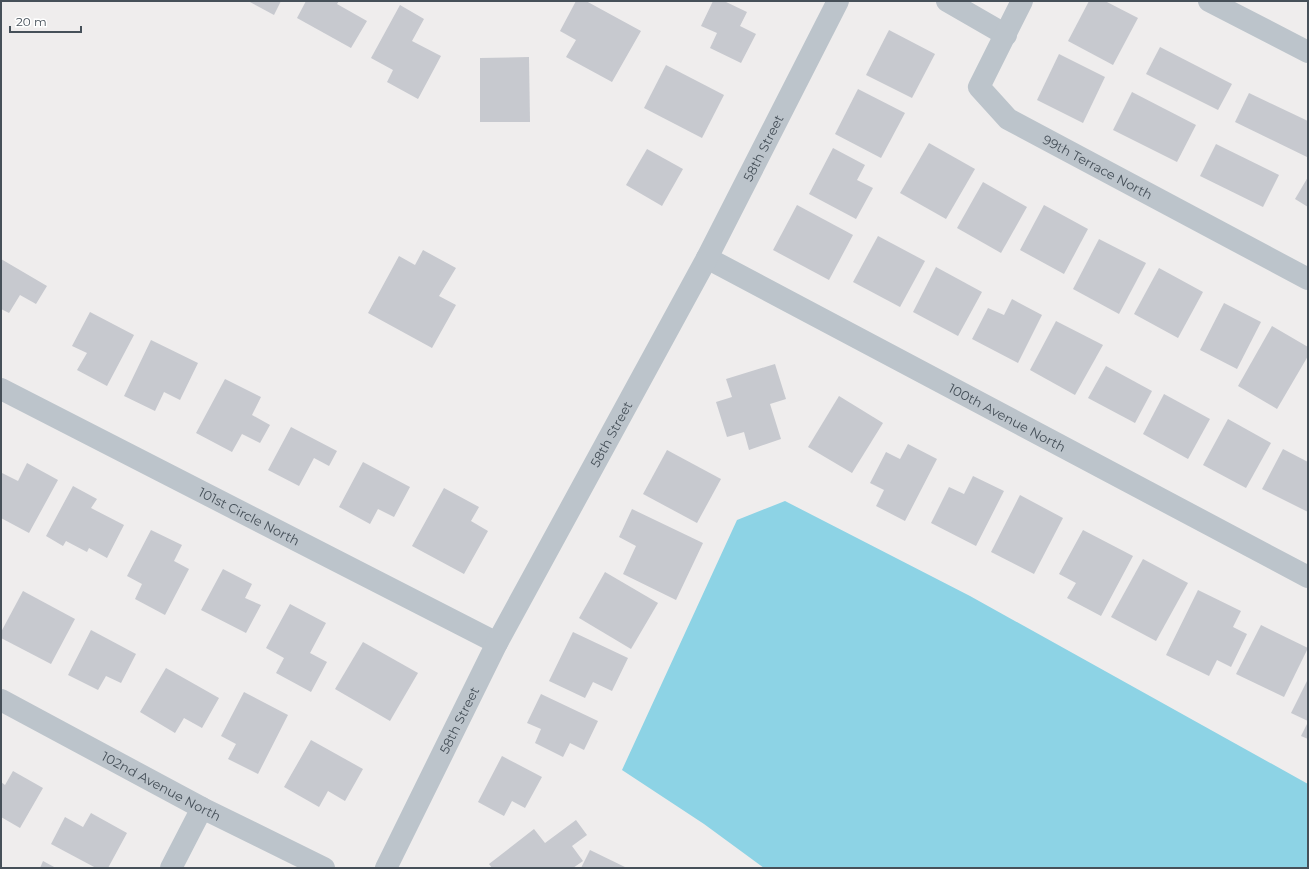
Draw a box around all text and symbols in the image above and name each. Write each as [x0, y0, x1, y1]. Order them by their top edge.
scale bar [10, 8, 81, 34]
text: 20 m [16, 14, 47, 29]
street label: 58th Street [740, 112, 787, 184]
street label: 99th Terrace North [1040, 131, 1155, 203]
street label: 100th Avenue North [946, 380, 1069, 455]
street label: 58th Street [587, 398, 635, 470]
street label: 101st Circle North [196, 484, 302, 549]
street label: 58th Street [436, 684, 482, 756]
street label: 102nd Avenue North [99, 748, 224, 824]

